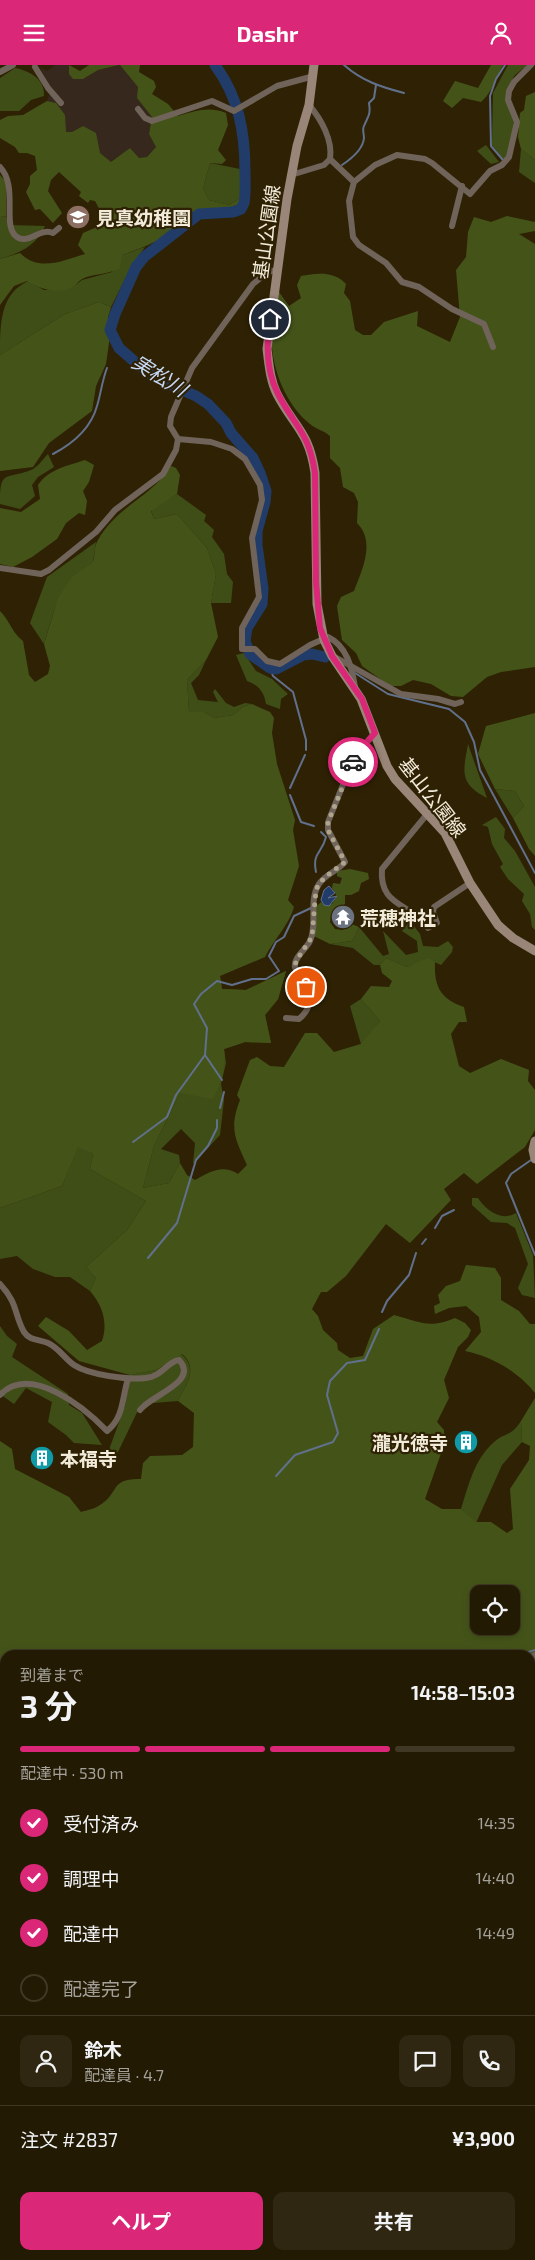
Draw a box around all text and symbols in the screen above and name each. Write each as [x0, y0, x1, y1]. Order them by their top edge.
icon: menu [20, 19, 48, 47]
icon: person [487, 19, 515, 47]
text: Dashr [237, 20, 298, 46]
street label: 基山公園線 [248, 183, 284, 281]
school or university icon: 見真幼稚園 [65, 204, 91, 230]
place label: 見真幼稚園 [96, 206, 191, 229]
pin [249, 298, 291, 340]
icon: home [256, 305, 284, 333]
water label: 実松川 [128, 349, 193, 402]
courier [328, 737, 378, 787]
icon: car [339, 748, 367, 776]
street label: 基山公園線 [395, 752, 471, 842]
temple icon: 荒穂神社 [330, 904, 356, 930]
place label: 荒穂神社 [360, 906, 436, 929]
pin [285, 966, 327, 1008]
icon: bag [292, 973, 320, 1001]
building icon: 瀧光徳寺 [453, 1429, 479, 1455]
place label: 瀧光徳寺 [372, 1431, 448, 1454]
building icon: 本福寺 [29, 1445, 55, 1471]
place label: 本福寺 [60, 1447, 117, 1470]
map controls [470, 1585, 520, 1635]
button: locate [470, 1585, 520, 1635]
text: 到着まで [20, 1665, 84, 1684]
text: 14:58–15:03 [411, 1681, 515, 1704]
text: 3 分 [20, 1686, 77, 1724]
text: 配達中 · 530 m [20, 1763, 124, 1782]
icon: check [20, 1809, 48, 1837]
text: 受付済み [63, 1812, 139, 1835]
text: 14:35 [478, 1813, 515, 1832]
icon: check [20, 1864, 48, 1892]
text: 調理中 [63, 1867, 120, 1890]
text: 14:40 [476, 1868, 515, 1887]
icon: check [20, 1919, 48, 1947]
text: 配達中 [63, 1922, 120, 1945]
text: 14:49 [476, 1923, 515, 1942]
text: 配達完了 [63, 1977, 139, 2000]
button: person [20, 2035, 72, 2087]
button: chat [399, 2035, 451, 2087]
button: phone [463, 2035, 515, 2087]
text: 鈴木 [84, 2038, 122, 2061]
text: 配達員 · 4.7 [84, 2065, 164, 2084]
text: ¥3,900 [452, 2127, 515, 2150]
text: 注文 #2837 [20, 2128, 118, 2151]
button: ヘルプ [20, 2192, 263, 2250]
button: 共有 [273, 2192, 515, 2250]

